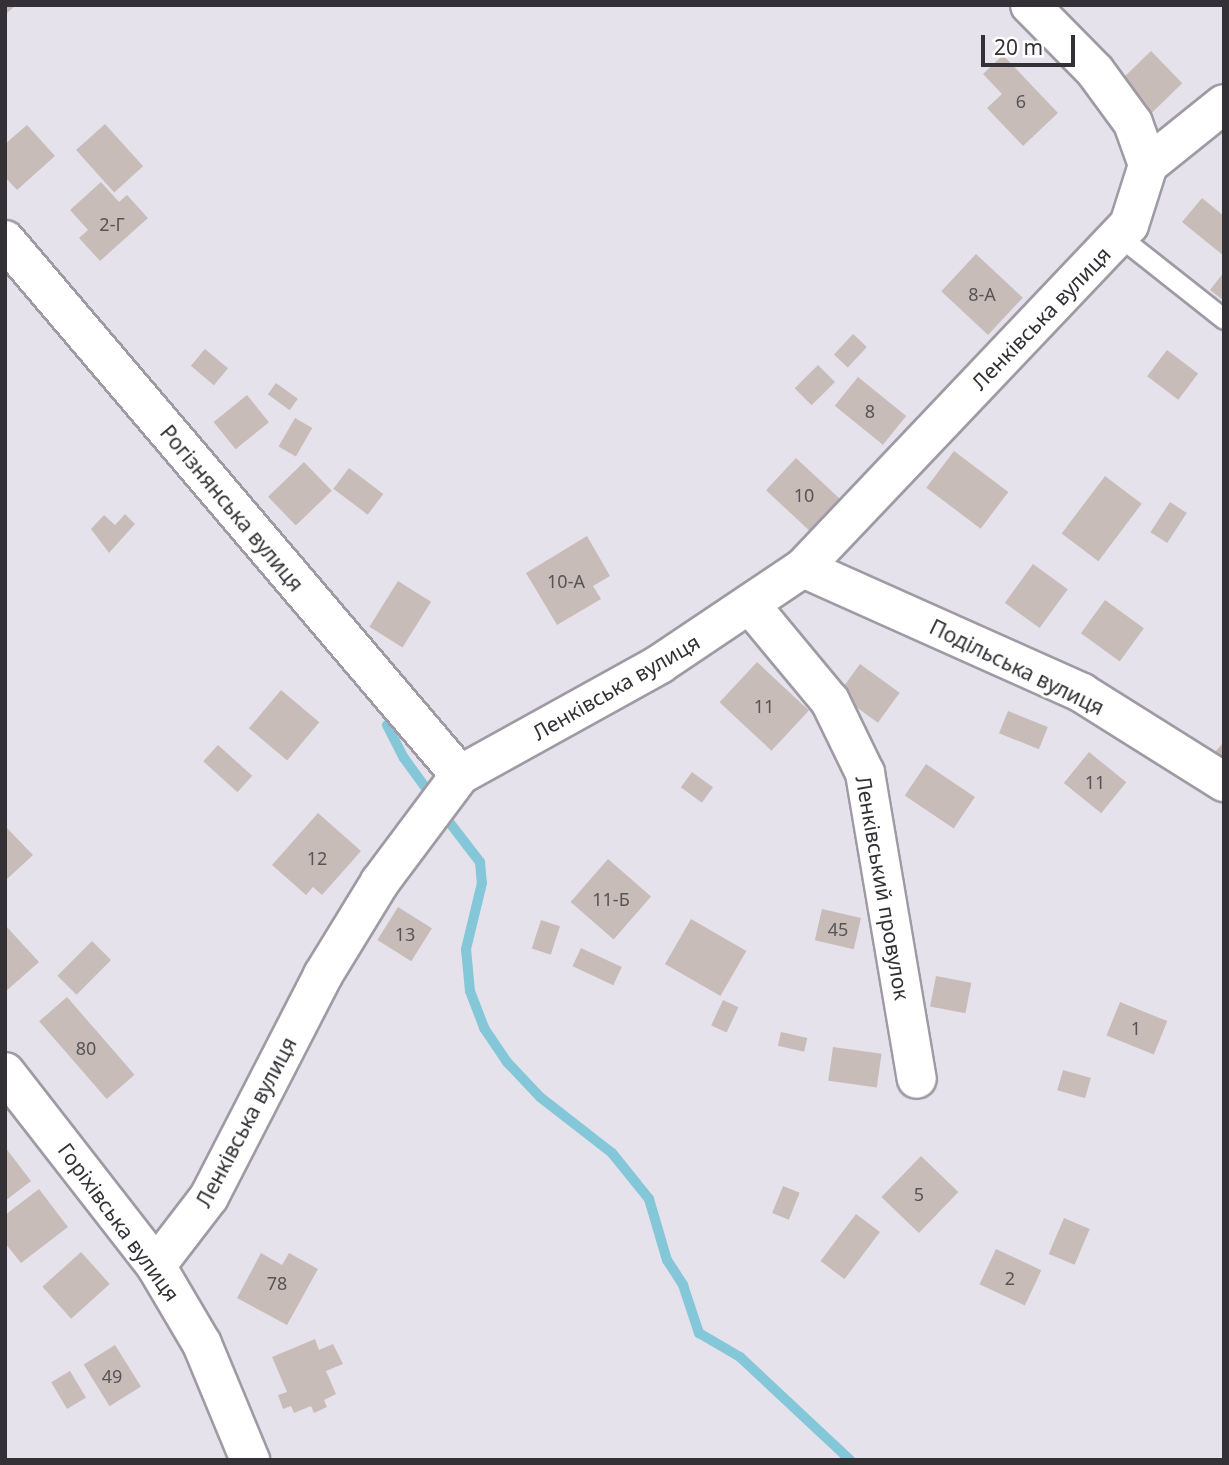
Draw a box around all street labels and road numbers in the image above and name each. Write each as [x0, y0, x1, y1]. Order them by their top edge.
street label: Ленківська вулиця [966, 241, 1116, 395]
street label: Рогізнянська вулиця [155, 420, 309, 596]
street label: Подільська вулиця [926, 614, 1108, 720]
street label: Ленківська вулиця [528, 629, 704, 745]
street label: Ленківський провулок [851, 774, 915, 1002]
street label: Ленківська вулиця [191, 1033, 301, 1211]
street label: Горіхівська вулиця [53, 1138, 185, 1306]

